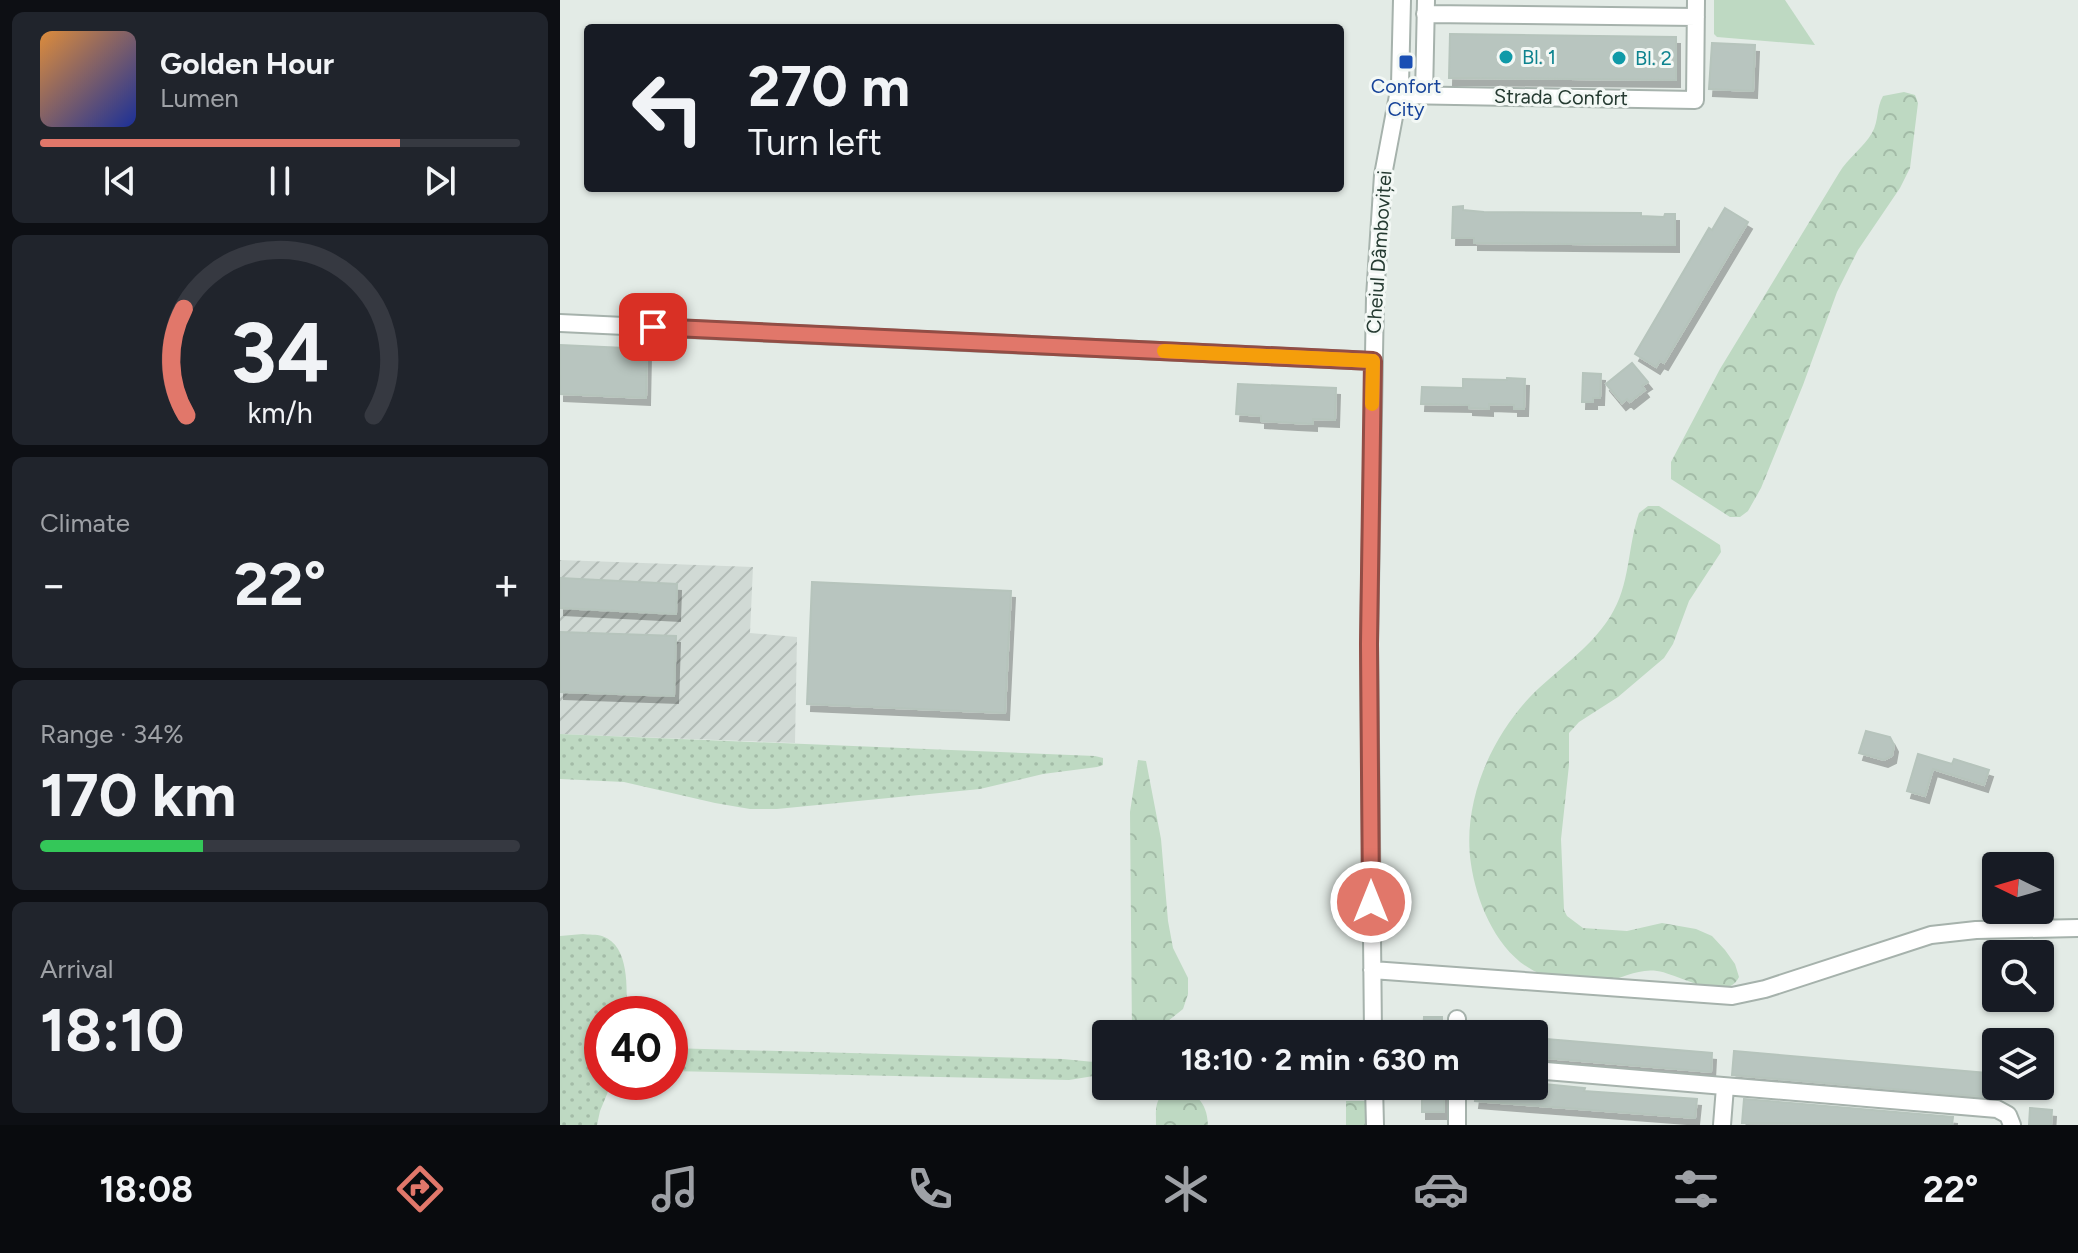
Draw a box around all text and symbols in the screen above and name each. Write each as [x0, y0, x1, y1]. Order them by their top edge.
text: Golden Hour [160, 45, 334, 82]
place label: Bl. 1 [1522, 45, 1556, 69]
place label: Bl. 2 [1635, 46, 1672, 70]
marker: Bl. 1 [1497, 48, 1515, 66]
marker: Bl. 2 [1610, 49, 1628, 67]
text: 270 m [748, 53, 910, 120]
marker: Confort City [1397, 53, 1415, 71]
icon: left [616, 56, 720, 160]
place label: Confort City [1371, 74, 1441, 121]
text: Lumen [160, 82, 239, 114]
street label: Strada Confort [1494, 84, 1628, 110]
text: Turn left [748, 121, 882, 164]
icon: previous [98, 159, 142, 203]
icon: pause [258, 159, 302, 203]
icon: next [418, 159, 462, 203]
street label: Cheiul Dâmboviței [1361, 169, 1397, 335]
pin [619, 293, 687, 361]
text: 34 [231, 302, 329, 402]
icon: arrive [631, 305, 675, 349]
text: km/h [247, 396, 313, 430]
text: Climate [40, 507, 130, 539]
text: 22° [234, 548, 326, 620]
text: − [40, 558, 67, 611]
text: + [493, 558, 520, 611]
text: Range · 34% [40, 718, 184, 750]
text: 170 km [40, 759, 236, 831]
north arrow [1982, 852, 2054, 924]
map controls [1982, 852, 2054, 1100]
position arrow [1329, 860, 1413, 944]
button: search [1982, 940, 2054, 1012]
text: Arrival [40, 953, 113, 985]
text: 18:10 [40, 994, 184, 1066]
speed limit sign: 40 [584, 996, 688, 1100]
button: layers [1982, 1028, 2054, 1100]
text: 18:10 · 2 min · 630 m [1181, 1041, 1459, 1078]
icon: directions [392, 1161, 448, 1217]
icon: music [647, 1161, 703, 1217]
icon: phone [902, 1161, 958, 1217]
icon: climate [1158, 1161, 1214, 1217]
icon: car [1413, 1161, 1469, 1217]
icon: filters [1668, 1161, 1724, 1217]
text: 18:08 [100, 1168, 193, 1211]
text: 22° [1923, 1168, 1978, 1211]

